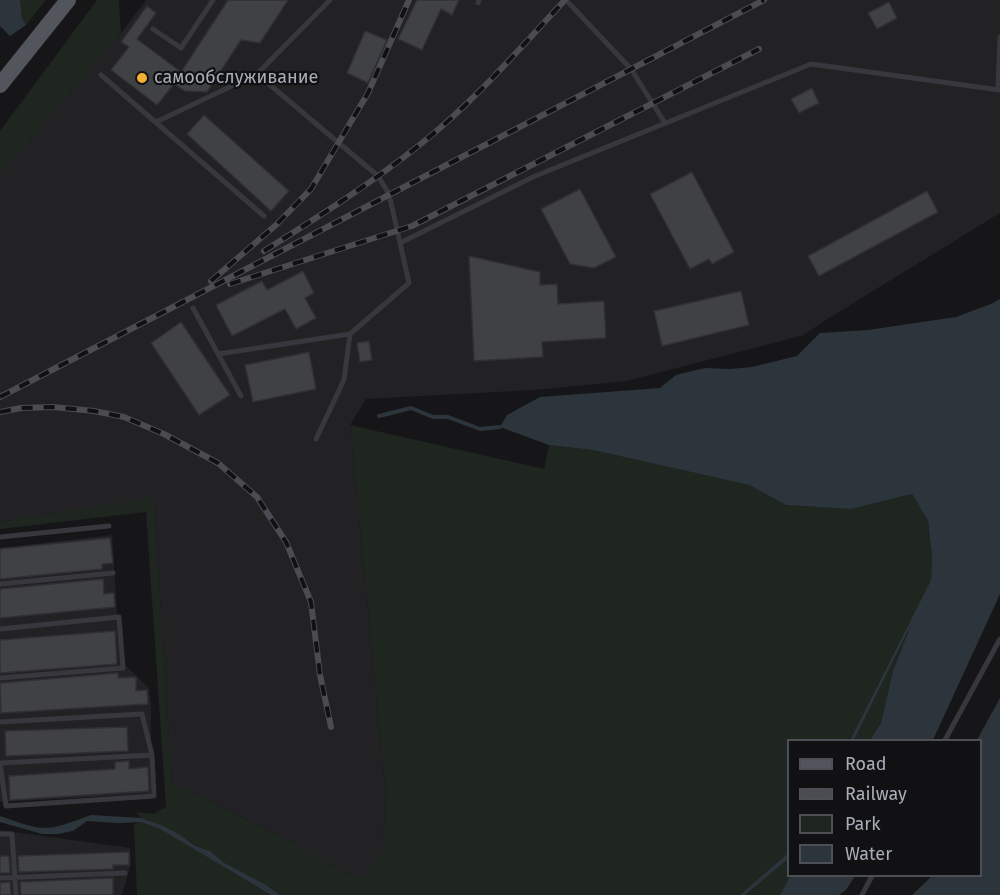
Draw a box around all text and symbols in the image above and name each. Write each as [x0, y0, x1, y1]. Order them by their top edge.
place label: самообслуживание [154, 67, 318, 89]
marker: самообслуживание [135, 71, 149, 85]
legend [787, 739, 982, 877]
text: Road [845, 753, 887, 775]
text: Railway [845, 783, 907, 805]
text: Park [845, 813, 880, 835]
text: Water [845, 843, 892, 865]

